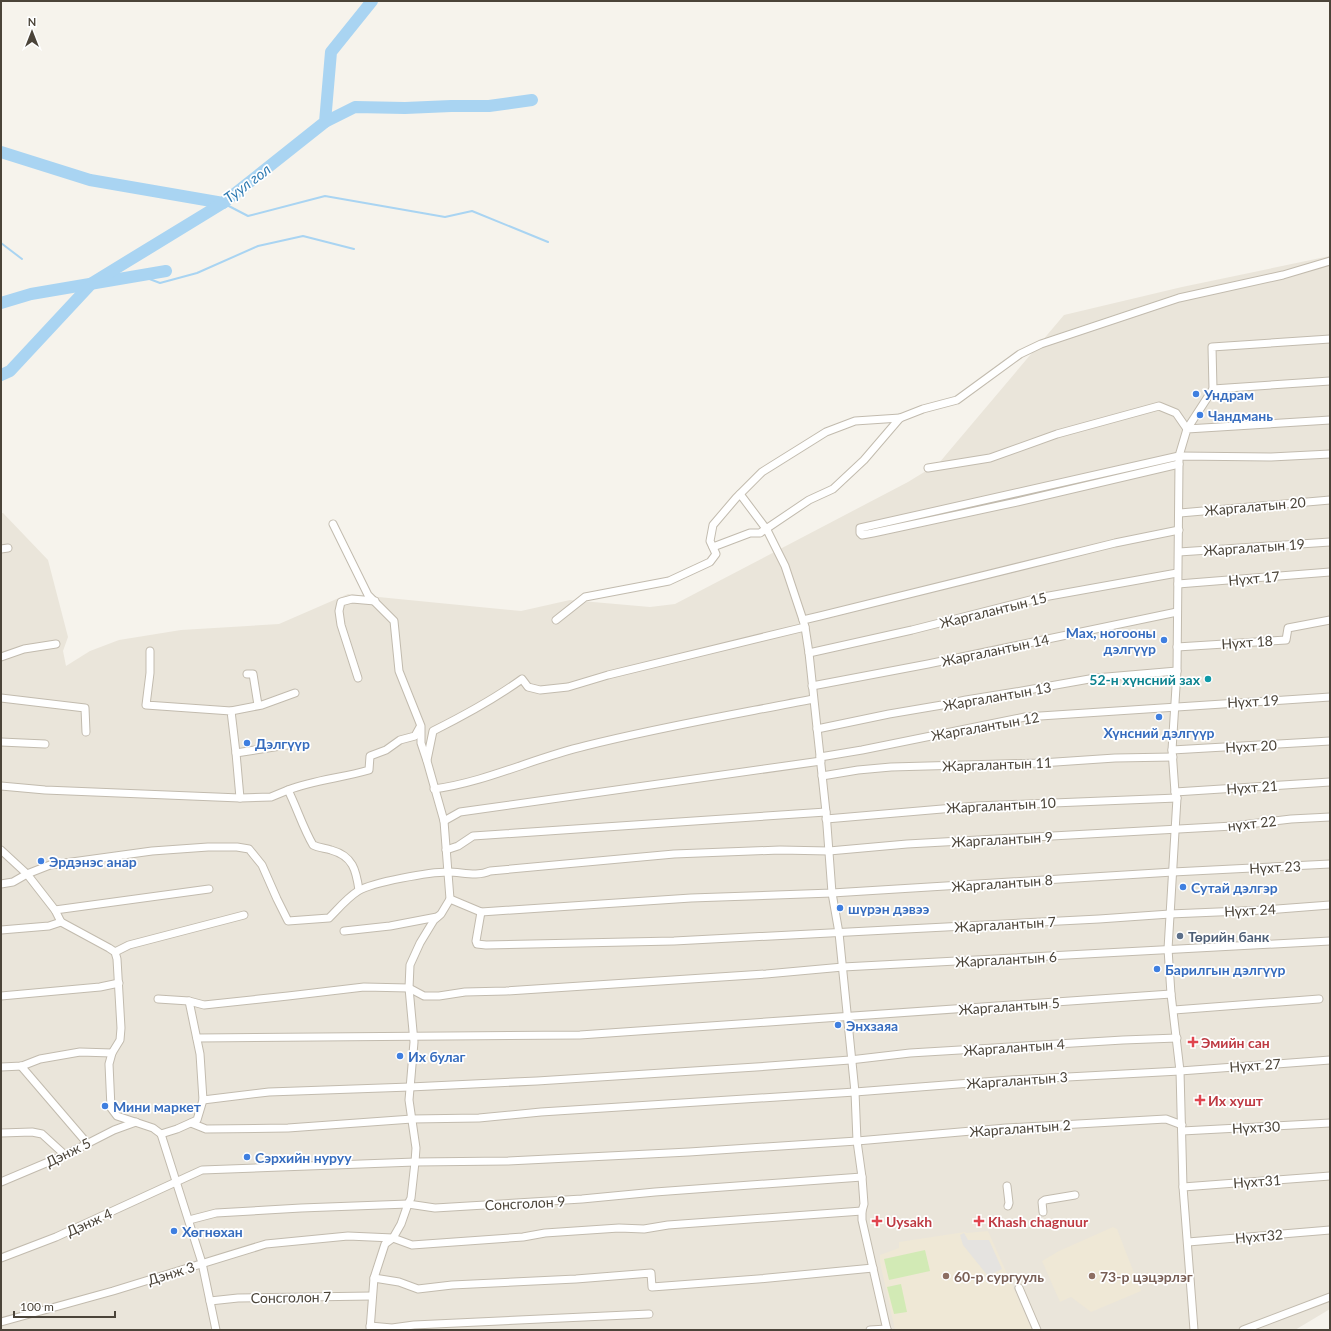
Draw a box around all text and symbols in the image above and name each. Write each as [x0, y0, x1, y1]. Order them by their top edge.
north arrow [12, 12, 52, 52]
text: N [28, 15, 36, 28]
water label: Туул гол [220, 160, 274, 206]
place label: Ундрам [1203, 386, 1254, 403]
marker: Ундрам [1191, 389, 1201, 399]
place label: Чандмань [1208, 407, 1273, 424]
marker: Чандмань [1195, 410, 1205, 420]
street label: Жаргалатын 20 [1204, 493, 1306, 519]
street label: Жаргалатын 19 [1203, 535, 1305, 559]
street label: Нүхт 17 [1228, 567, 1280, 589]
street label: Жаргалантын 15 [938, 588, 1048, 632]
place label: Мах, ногооны дэлгүүр [1066, 624, 1156, 657]
street label: Жаргалантын 14 [940, 630, 1050, 670]
street label: Нүхт 18 [1221, 632, 1273, 652]
marker: Мах, ногооны дэлгүүр [1159, 635, 1169, 645]
place label: 52-н хүнсний зах [1089, 671, 1201, 688]
marker: 52-н хүнсний зах [1203, 674, 1213, 684]
street label: Жаргалантын 13 [941, 678, 1053, 714]
street label: Нүхт 19 [1227, 691, 1279, 711]
street label: Жаргалантын 12 [929, 708, 1041, 744]
marker: Хүнсний дэлгүүр [1154, 712, 1164, 722]
place label: Хүнсний дэлгүүр [1104, 724, 1215, 741]
place label: Дэлгүүр [255, 735, 310, 752]
street label: Нүхт 20 [1225, 736, 1277, 756]
marker: Дэлгүүр [242, 738, 252, 748]
street label: Жаргалантын 11 [942, 754, 1052, 774]
street label: Нүхт 21 [1226, 777, 1278, 797]
street label: Жаргалантын 10 [946, 794, 1056, 816]
street label: нүхт 22 [1227, 812, 1277, 834]
street label: Жаргалантын 9 [951, 828, 1053, 850]
place label: Эрдэнэс анар [49, 853, 137, 870]
marker: Эрдэнэс анар [36, 856, 46, 866]
street label: Нүхт 23 [1249, 857, 1301, 877]
street label: Жаргалантын 8 [951, 871, 1053, 895]
place label: Сутай дэлгэр [1191, 879, 1278, 896]
marker: Сутай дэлгэр [1178, 882, 1188, 892]
place label: шүрэн дэвээ [848, 900, 929, 917]
street label: Нүхт 24 [1224, 900, 1276, 920]
marker: шүрэн дэвээ [835, 903, 845, 913]
street label: Жаргалантын 7 [954, 913, 1056, 935]
place label: Төрийн банк [1188, 928, 1270, 945]
marker: Төрийн банк [1175, 931, 1185, 941]
street label: Жаргалантын 6 [955, 948, 1057, 970]
place label: Барилгын дэлгүүр [1165, 961, 1286, 978]
marker: Барилгын дэлгүүр [1152, 964, 1162, 974]
street label: Жаргалантын 5 [958, 994, 1060, 1018]
place label: Энхзаяа [846, 1017, 898, 1034]
marker: Энхзаяа [833, 1020, 843, 1030]
place label: Эмийн сан [1201, 1034, 1270, 1051]
street label: Жаргалантын 4 [963, 1035, 1065, 1059]
marker: Эмийн сан [1188, 1037, 1198, 1047]
place label: Их булаг [408, 1048, 466, 1065]
marker: Их булаг [395, 1051, 405, 1061]
street label: Нүхт 27 [1229, 1055, 1281, 1075]
street label: Жаргалантын 3 [966, 1068, 1068, 1092]
place label: Их хушт [1208, 1092, 1264, 1109]
marker: Их хушт [1195, 1095, 1205, 1105]
place label: Мини маркет [113, 1098, 202, 1115]
marker: Мини маркет [100, 1101, 110, 1111]
street label: Жаргалантын 2 [969, 1116, 1071, 1140]
street label: Нүхт30 [1232, 1117, 1280, 1137]
street label: Дэнж 5 [43, 1134, 93, 1170]
place label: Сэрхийн нуруу [255, 1149, 352, 1166]
marker: Сэрхийн нуруу [242, 1152, 252, 1162]
street label: Нүхт31 [1232, 1171, 1282, 1191]
street label: Сонсголон 9 [484, 1192, 566, 1214]
street label: Дэнж 4 [63, 1204, 115, 1240]
place label: Uysakh [886, 1213, 932, 1230]
place label: Khash chagnuur [988, 1213, 1089, 1230]
marker: Uysakh [871, 1215, 883, 1227]
marker: Khash chagnuur [973, 1215, 985, 1227]
place label: Хөгнөхан [182, 1223, 243, 1240]
street label: Нүхт32 [1234, 1225, 1284, 1247]
marker: Хөгнөхан [169, 1226, 179, 1236]
street label: Дэнж 3 [145, 1258, 197, 1288]
place label: 60-р сургууль [954, 1268, 1044, 1285]
place label: 73-р цэцэрлэг [1100, 1268, 1193, 1285]
marker: 60-р сургууль [941, 1271, 951, 1281]
marker: 73-р цэцэрлэг [1087, 1271, 1097, 1281]
street label: Сонсголон 7 [251, 1288, 331, 1306]
scale bar [14, 1293, 115, 1319]
text: 100 m [20, 1299, 54, 1314]

